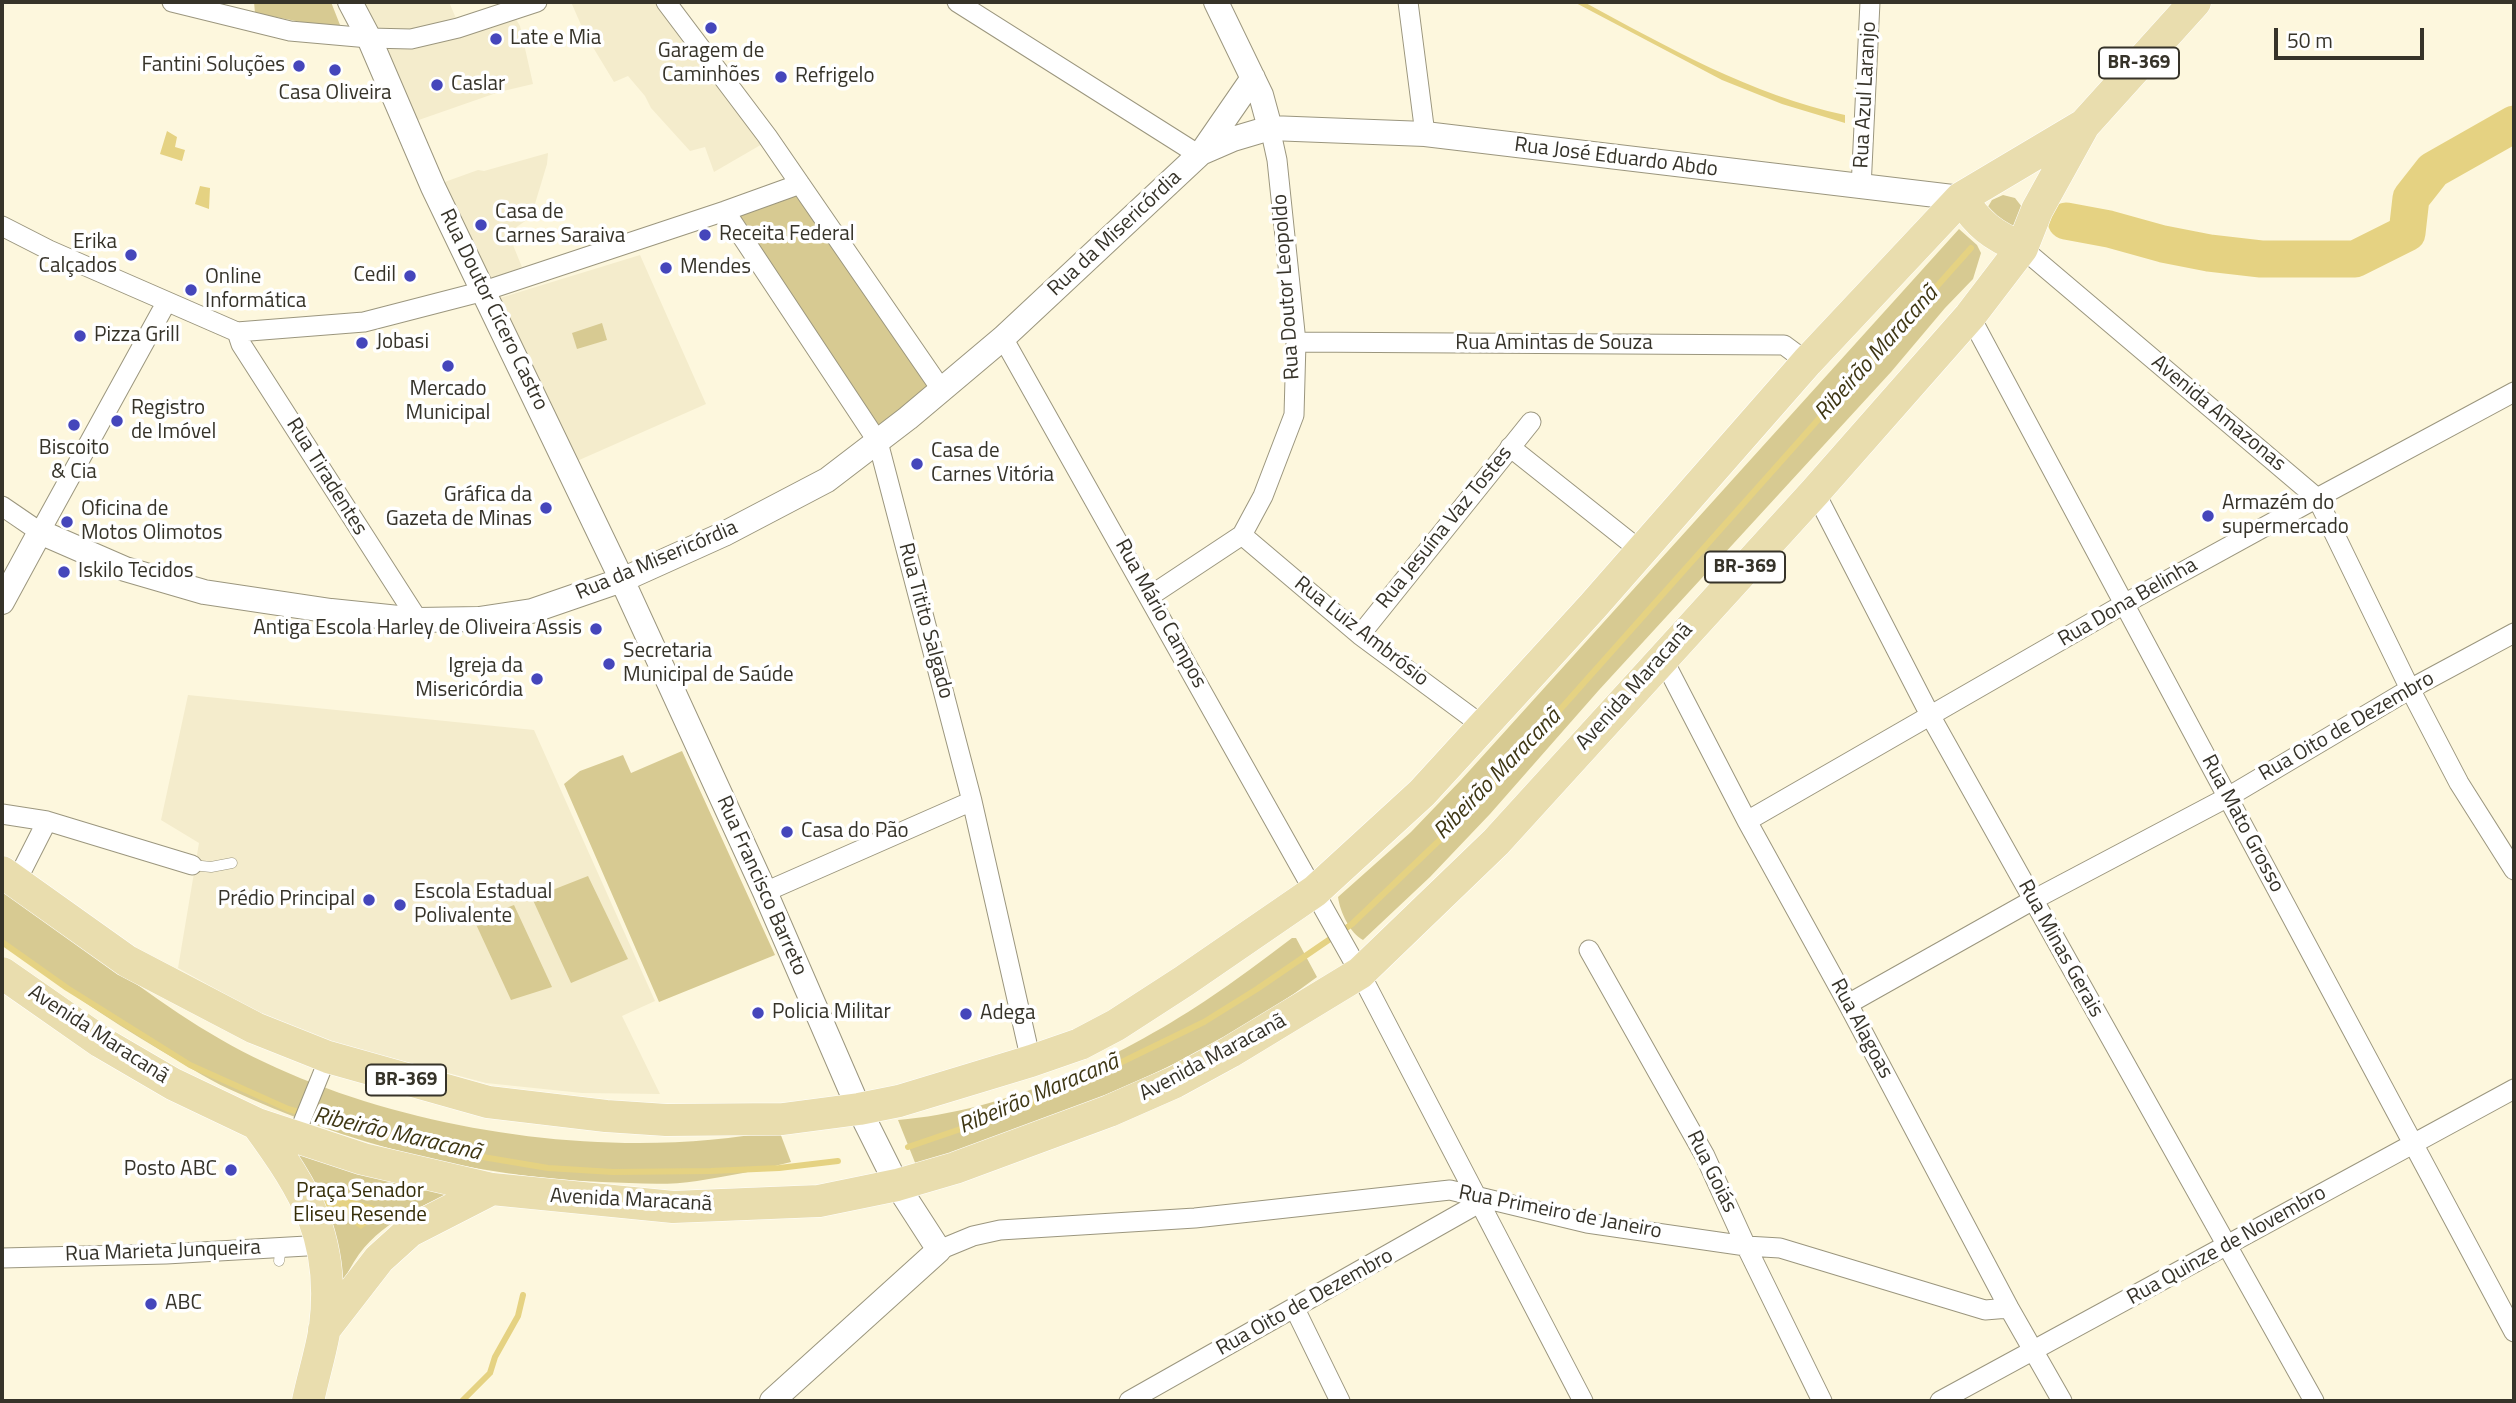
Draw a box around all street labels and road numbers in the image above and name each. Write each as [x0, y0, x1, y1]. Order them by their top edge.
street label: Rua Azul Laranjo [1850, 21, 1882, 169]
road number: BR-369 [2099, 48, 2179, 78]
street label: Rua José Eduardo Abdo [1513, 133, 1719, 183]
street label: Rua da Misericórdia [1043, 166, 1187, 302]
street label: Rua Doutor Leopoldo [1268, 193, 1306, 381]
street label: Rua Doutor Cícero Castro [433, 205, 553, 415]
street label: Rua Amintas de Souza [1455, 331, 1653, 357]
street label: Avenida Amazonas [2146, 351, 2290, 477]
street label: Rua Tiradentes [280, 414, 372, 540]
street label: Rua Jesuína Vaz Tostes [1372, 442, 1518, 614]
street label: Rua da Misericórdia [572, 516, 742, 606]
street label: Rua Mário Campos [1109, 535, 1211, 693]
street label: Rua Titito Salgado [892, 540, 958, 702]
road number: BR-369 [1705, 552, 1785, 582]
street label: Rua Dona Belinha [2054, 553, 2202, 653]
street label: Rua Luiz Ambrósio [1289, 572, 1433, 692]
street label: Avenida Maracanã [1571, 618, 1699, 756]
street label: Rua Oito de Dezembro [2255, 667, 2439, 787]
street label: Rua Mato Grosso [2195, 751, 2289, 897]
street label: Rua Francisco Barreto [710, 792, 812, 980]
street label: Rua Minas Gerais [2012, 876, 2108, 1022]
street label: Rua Alagoas [1824, 975, 1898, 1083]
street label: Avenida Maracanã [23, 980, 173, 1090]
street label: Avenida Maracanã [1135, 1009, 1291, 1107]
road number: BR-369 [366, 1064, 446, 1096]
street label: Rua Goiás [1680, 1127, 1742, 1217]
street label: Rua Primeiro de Janeiro [1456, 1181, 1664, 1245]
street label: Rua Quinze de Novembro [2123, 1181, 2331, 1311]
street label: Avenida Maracanã [549, 1184, 713, 1218]
street label: Rua Marieta Junqueira [65, 1236, 261, 1268]
street label: Rua Oito de Dezembro [1212, 1244, 1398, 1362]

